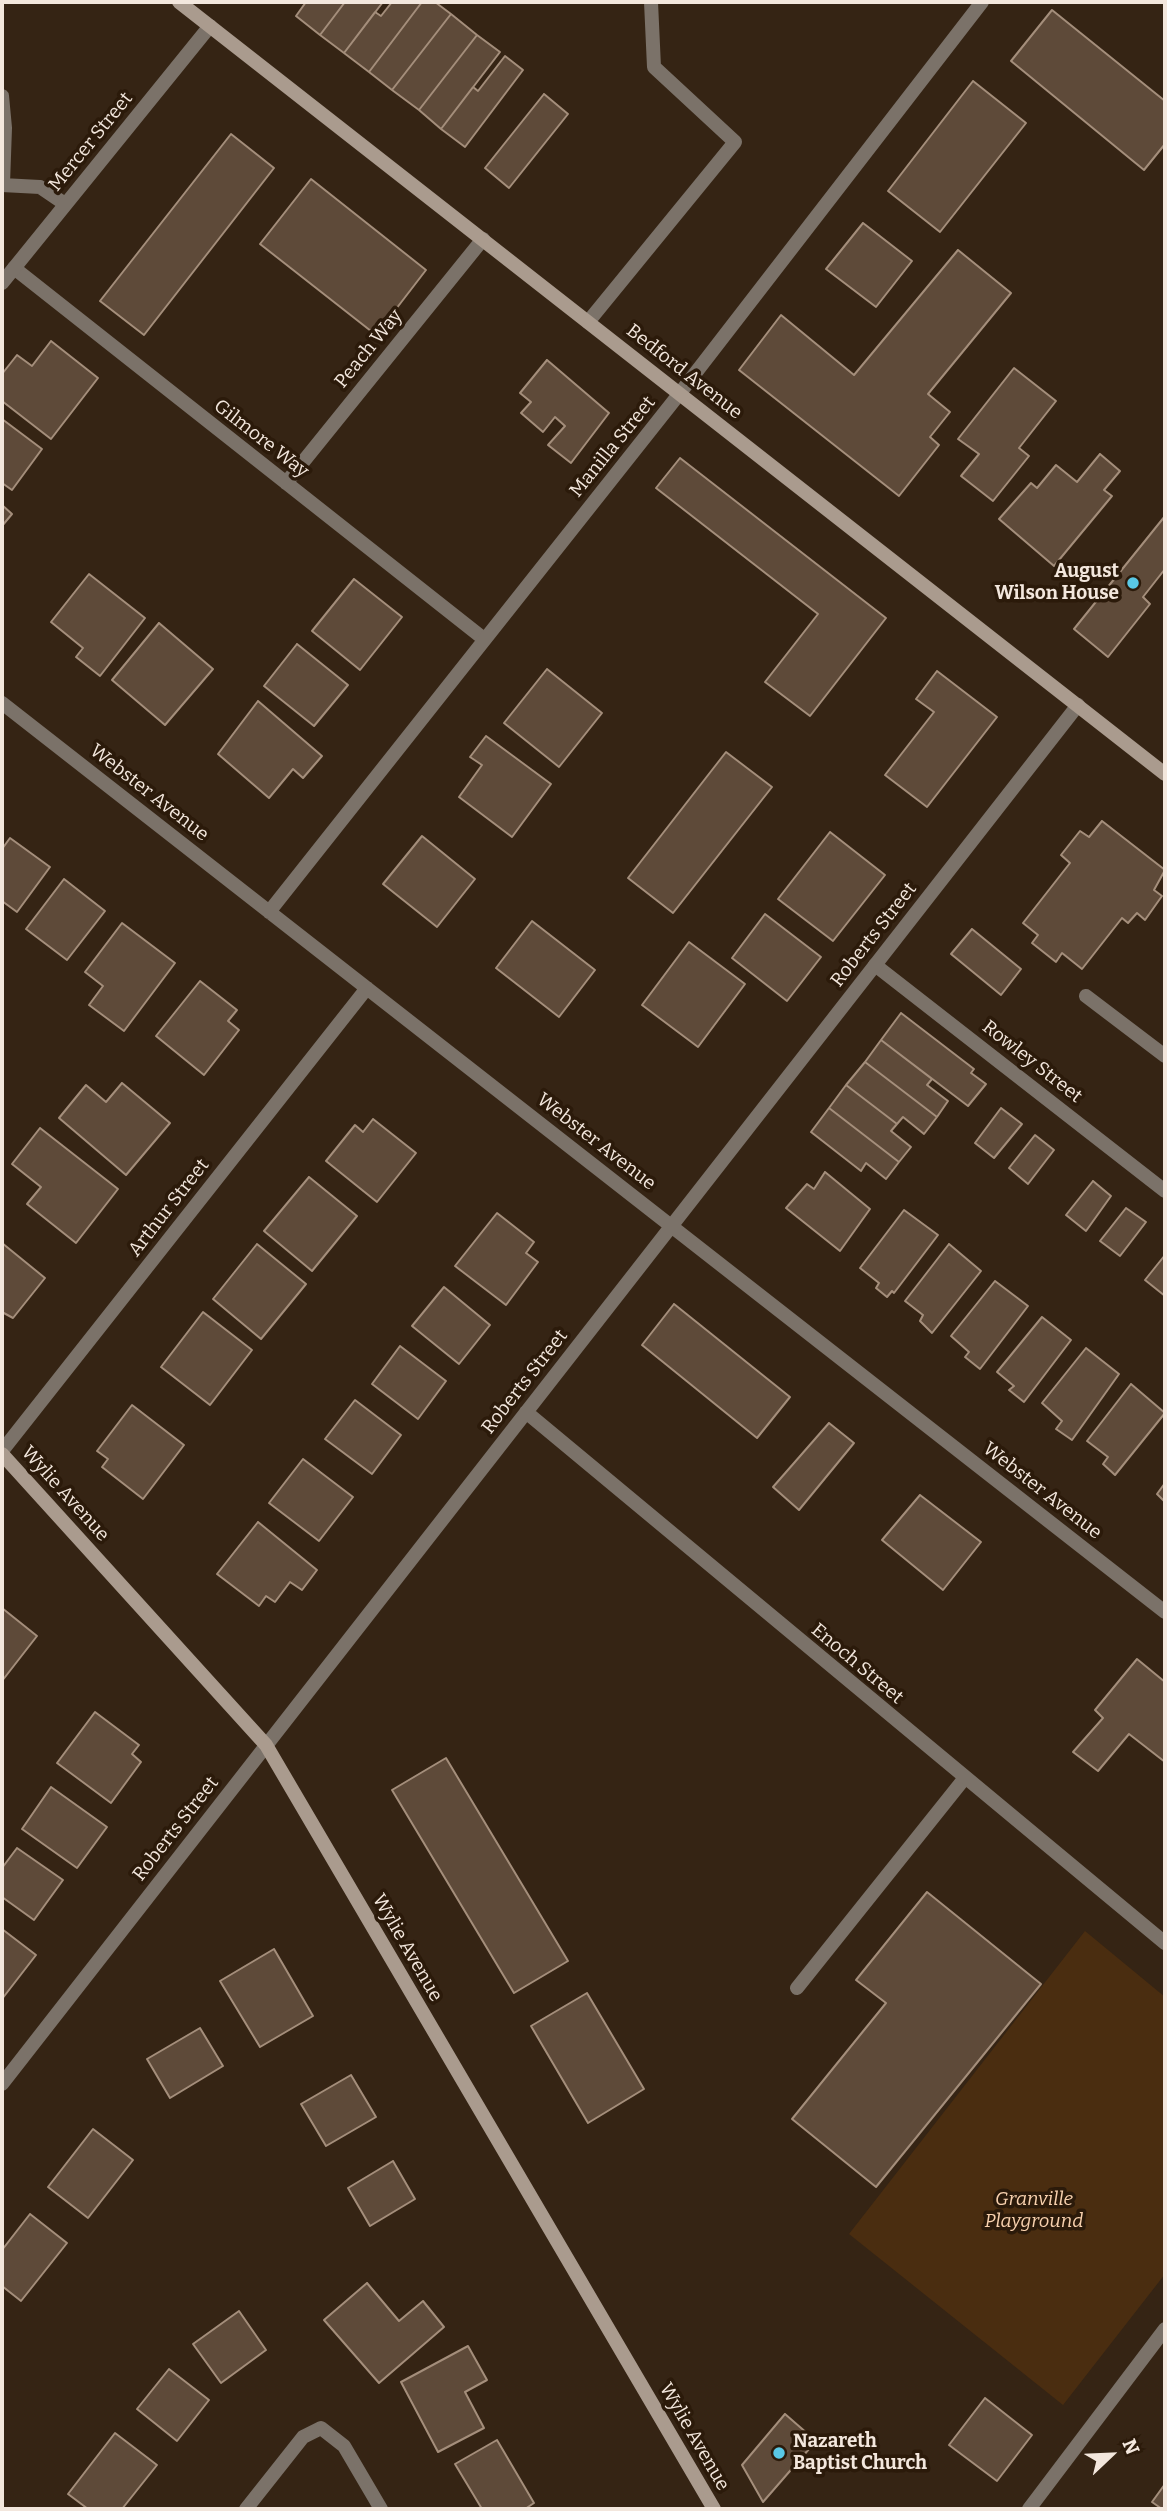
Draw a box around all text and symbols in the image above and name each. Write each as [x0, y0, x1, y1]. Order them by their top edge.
street label: Mercer Street [44, 88, 138, 196]
street label: Peach Way [330, 305, 408, 393]
street label: Bedford Avenue [621, 320, 747, 424]
street label: Manilla Street [565, 392, 661, 502]
street label: Gilmore Way [209, 395, 313, 483]
place label: August Wilson House [995, 561, 1119, 605]
marker: August Wilson House [1125, 575, 1141, 591]
street label: Webster Avenue [85, 740, 213, 846]
street label: Roberts Street [826, 878, 922, 992]
street label: Rowley Street [977, 1016, 1087, 1108]
street label: Webster Avenue [532, 1089, 660, 1195]
street label: Arthur Street [124, 1155, 214, 1261]
street label: Roberts Street [477, 1325, 573, 1439]
street label: Webster Avenue [978, 1438, 1106, 1544]
street label: Wylie Avenue [16, 1442, 114, 1546]
street label: Enoch Street [806, 1619, 908, 1709]
street label: Roberts Street [128, 1772, 224, 1886]
street label: Wylie Avenue [367, 1890, 447, 2006]
park label: Granville Playground [985, 2189, 1083, 2233]
street label: Wylie Avenue [654, 2379, 734, 2495]
north arrow [1076, 2420, 1146, 2490]
place label: Nazareth Baptist Church [793, 2431, 927, 2475]
text: N [1117, 2435, 1144, 2458]
marker: Nazareth Baptist Church [771, 2445, 787, 2461]

